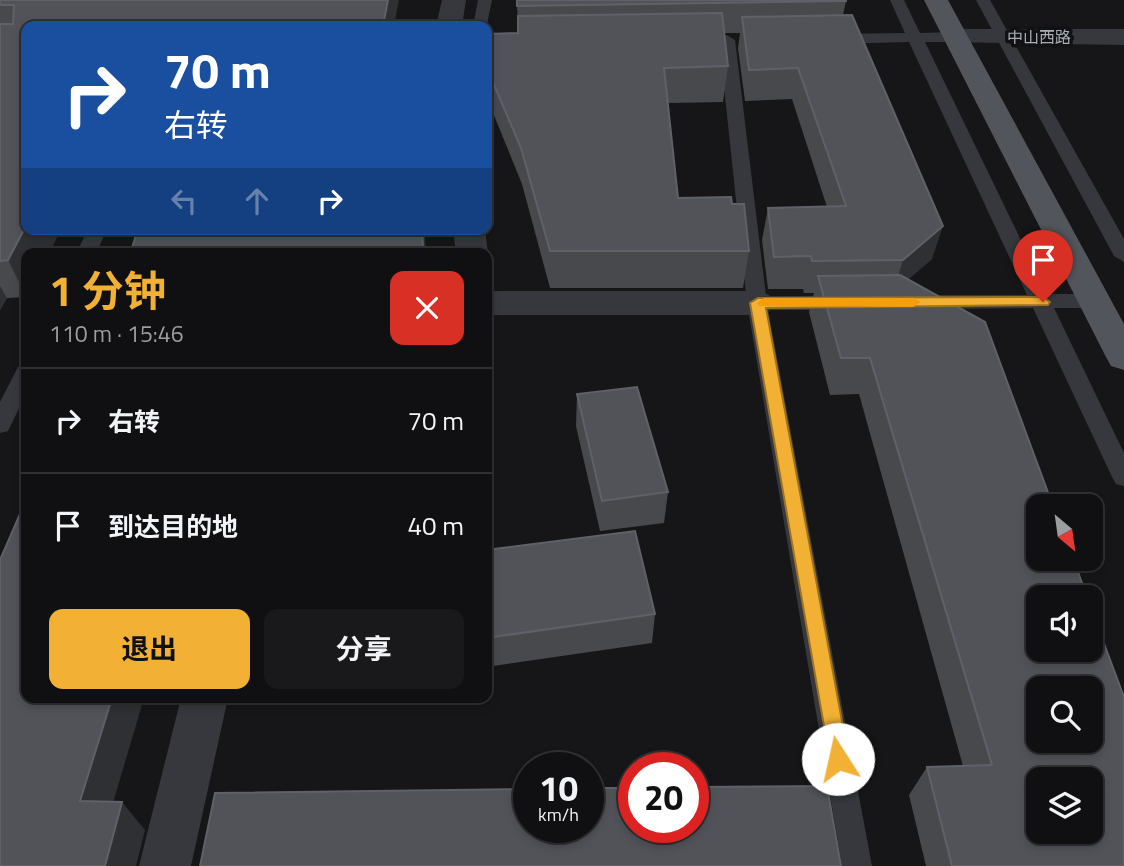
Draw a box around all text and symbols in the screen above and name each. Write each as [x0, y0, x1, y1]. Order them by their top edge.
street label: 中山西路 [1007, 25, 1071, 49]
text: 70 m [164, 32, 271, 107]
icon: right [49, 49, 140, 140]
text: 右转 [164, 101, 228, 149]
icon: left [165, 182, 203, 220]
icon: ahead [238, 182, 276, 220]
icon: right [311, 182, 349, 220]
pin [1013, 230, 1073, 302]
icon: arrive [1024, 241, 1062, 279]
text: 1 分钟 [49, 258, 166, 322]
button: close [390, 271, 464, 345]
text: 110 m · 15:46 [49, 316, 184, 351]
text: 70 m [407, 401, 464, 440]
icon: right [49, 402, 87, 440]
text: 右转 [108, 402, 160, 441]
north arrow [1026, 494, 1102, 570]
map controls [1026, 494, 1103, 844]
text: 40 m [407, 506, 464, 545]
icon: arrive [49, 507, 87, 545]
text: 到达目的地 [108, 507, 238, 546]
button: sound [1026, 585, 1103, 662]
button: 退出 [49, 609, 250, 689]
button: 分享 [264, 609, 464, 689]
button: search [1026, 676, 1103, 753]
position arrow [801, 722, 875, 796]
speed limit sign: 20 [618, 752, 709, 843]
text: 10 [539, 761, 578, 815]
button: layers [1026, 767, 1103, 844]
text: km/h [538, 801, 579, 828]

